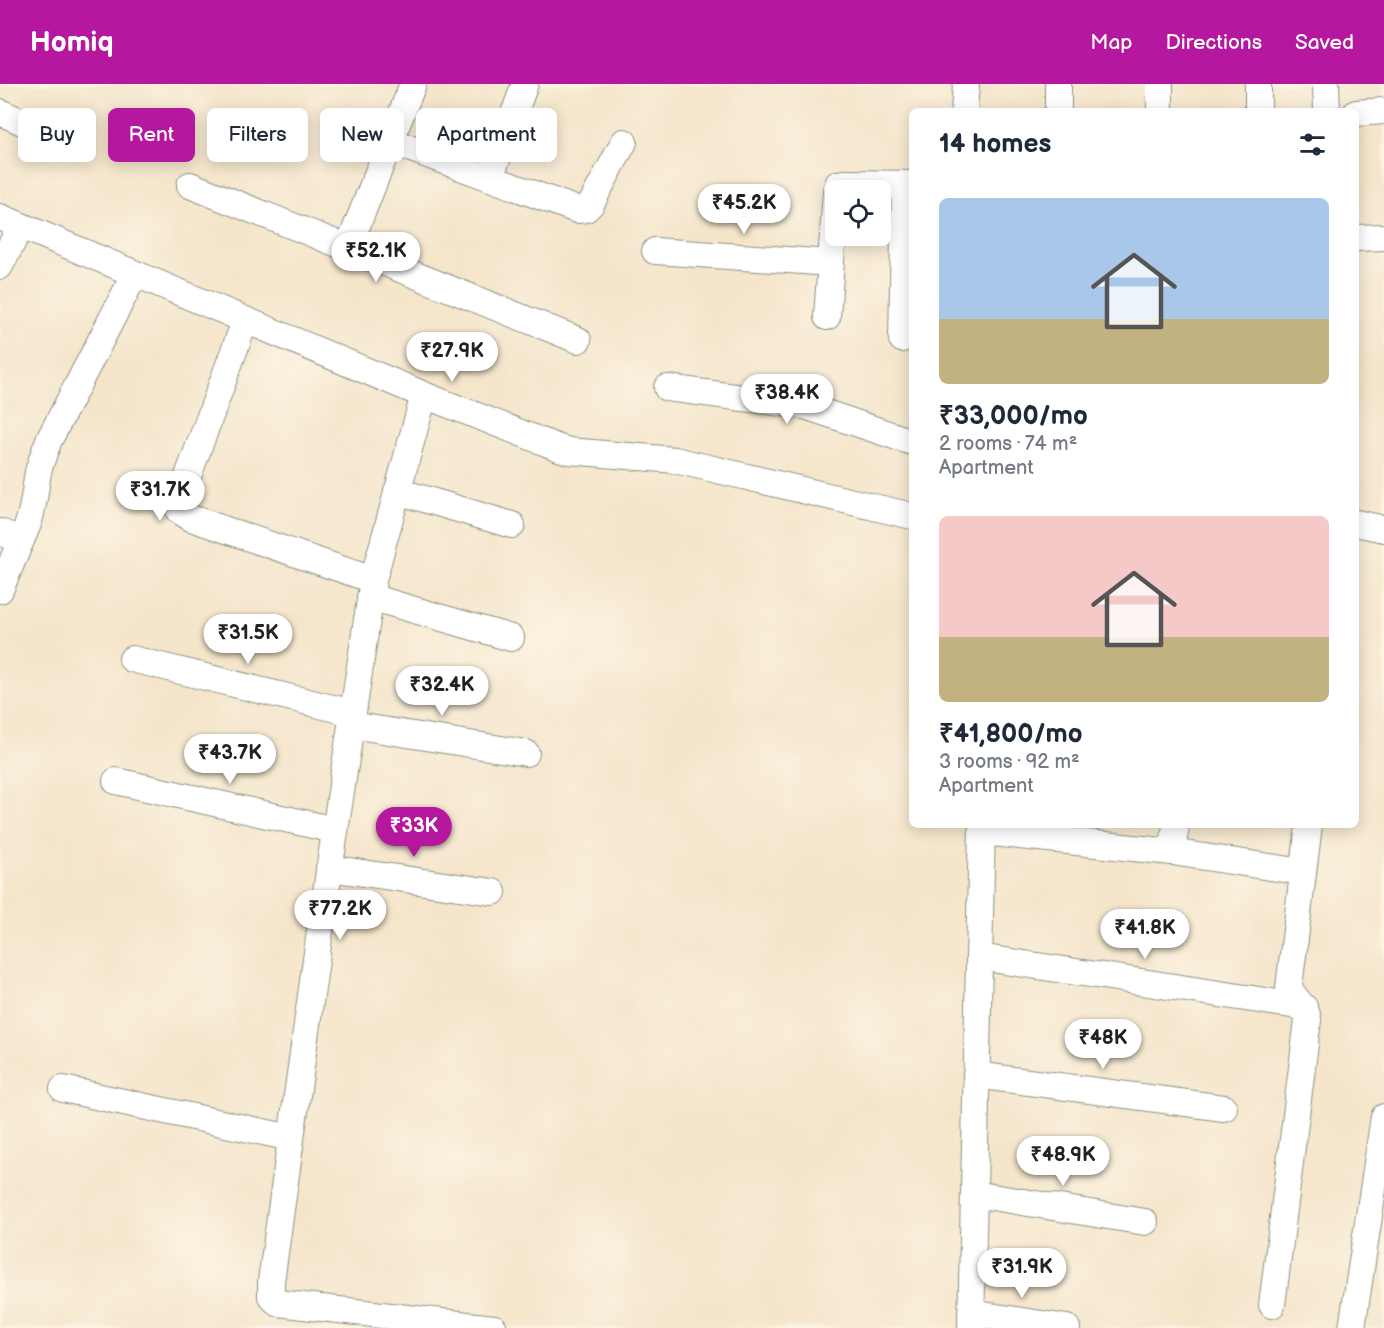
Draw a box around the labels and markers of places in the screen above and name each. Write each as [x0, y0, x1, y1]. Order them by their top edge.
pin: ₹45.2K [695, 184, 793, 235]
pin: ₹52.1K [327, 232, 425, 283]
pin: ₹27.9K [403, 332, 501, 383]
pin: ₹38.4K [738, 374, 836, 425]
pin: ₹31.7K [111, 471, 209, 522]
pin: ₹31.5K [199, 614, 297, 665]
pin: ₹32.4K [393, 666, 491, 717]
pin: ₹43.7K [181, 734, 279, 785]
pin: ₹33K [378, 807, 450, 858]
pin: ₹77.2K [291, 890, 389, 941]
pin: ₹41.8K [1096, 909, 1194, 960]
pin: ₹48K [1067, 1019, 1139, 1070]
pin: ₹48.9K [1014, 1136, 1112, 1187]
pin: ₹31.9K [973, 1248, 1071, 1299]

